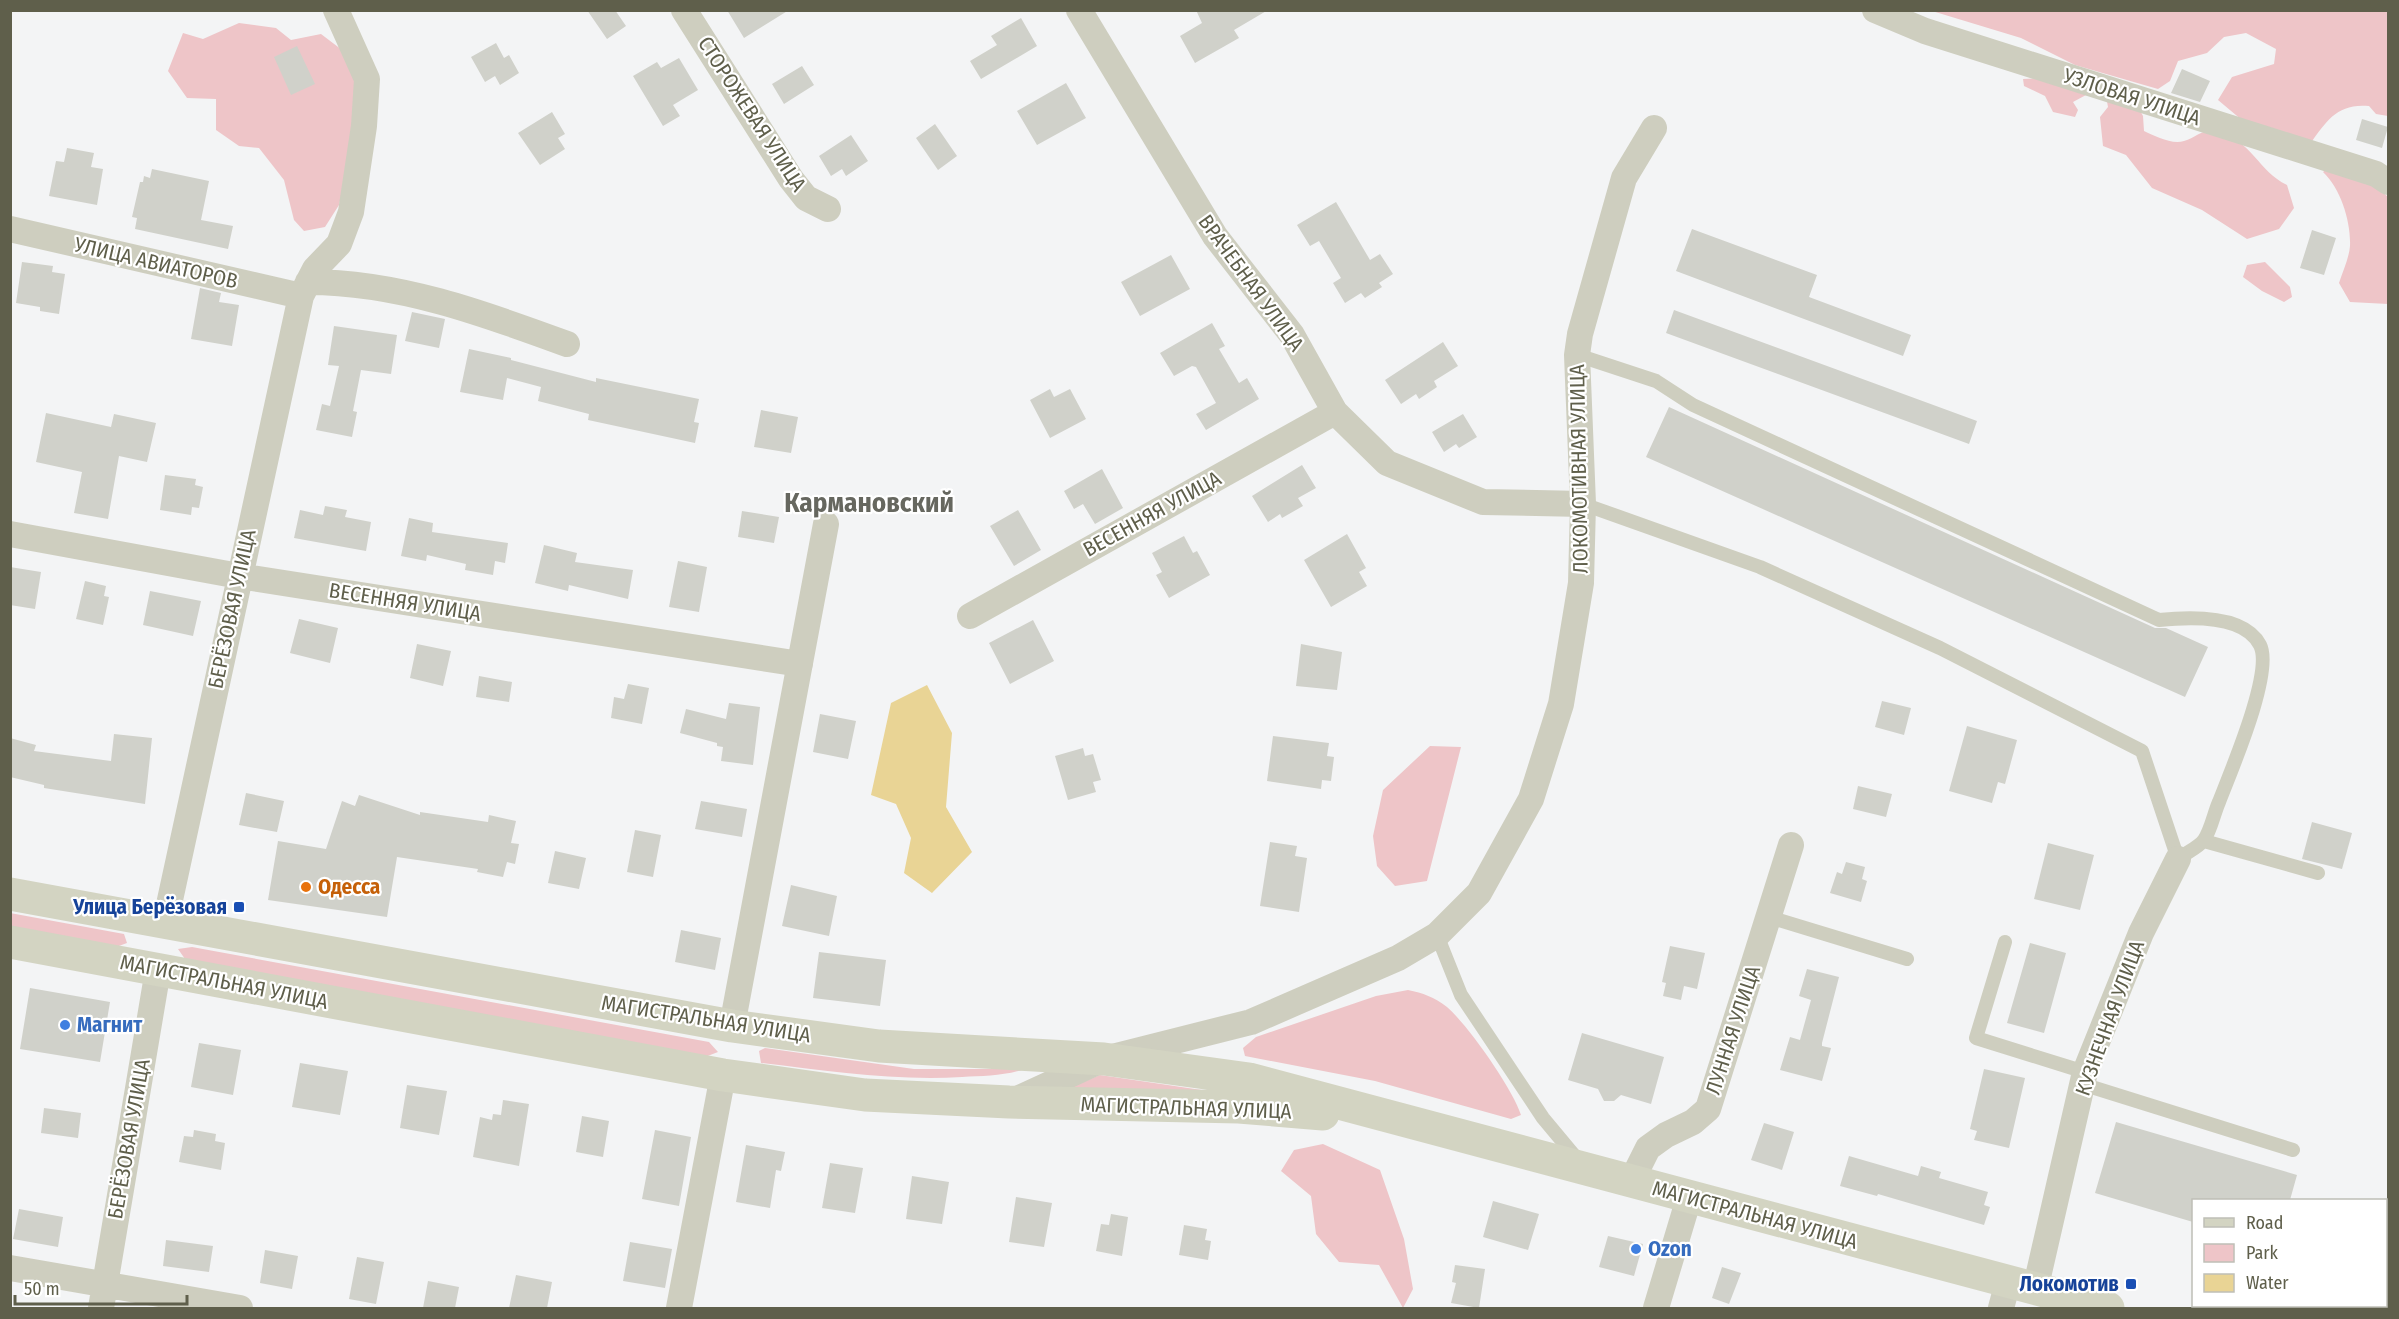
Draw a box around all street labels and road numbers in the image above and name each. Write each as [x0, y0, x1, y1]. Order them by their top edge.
street label: СТОРОЖЕВАЯ УЛИЦА [692, 32, 812, 196]
street label: УЗЛОВАЯ УЛИЦА [2059, 62, 2204, 131]
street label: ВРАЧЕБНАЯ УЛИЦА [1193, 209, 1309, 357]
street label: УЛИЦА АВИАТОРОВ [71, 231, 240, 294]
street label: ЛОКОМОТИВНАЯ УЛИЦА [1564, 364, 1594, 574]
street label: ВЕСЕННЯЯ УЛИЦА [1079, 465, 1225, 563]
street label: БЕРЁЗОВАЯ УЛИЦА [202, 527, 262, 691]
street label: ВЕСЕННЯЯ УЛИЦА [327, 577, 483, 627]
street label: КУЗНЕЧНАЯ УЛИЦА [2070, 937, 2150, 1099]
street label: МАГИСТРАЛЬНАЯ УЛИЦА [118, 949, 330, 1015]
street label: ЛУННАЯ УЛИЦА [1700, 962, 1766, 1098]
street label: МАГИСТРАЛЬНАЯ УЛИЦА [600, 990, 812, 1048]
street label: БЕРЁЗОВАЯ УЛИЦА [102, 1057, 156, 1221]
street label: МАГИСТРАЛЬНАЯ УЛИЦА [1080, 1091, 1292, 1125]
street label: МАГИСТРАЛЬНАЯ УЛИЦА [1650, 1175, 1860, 1255]

